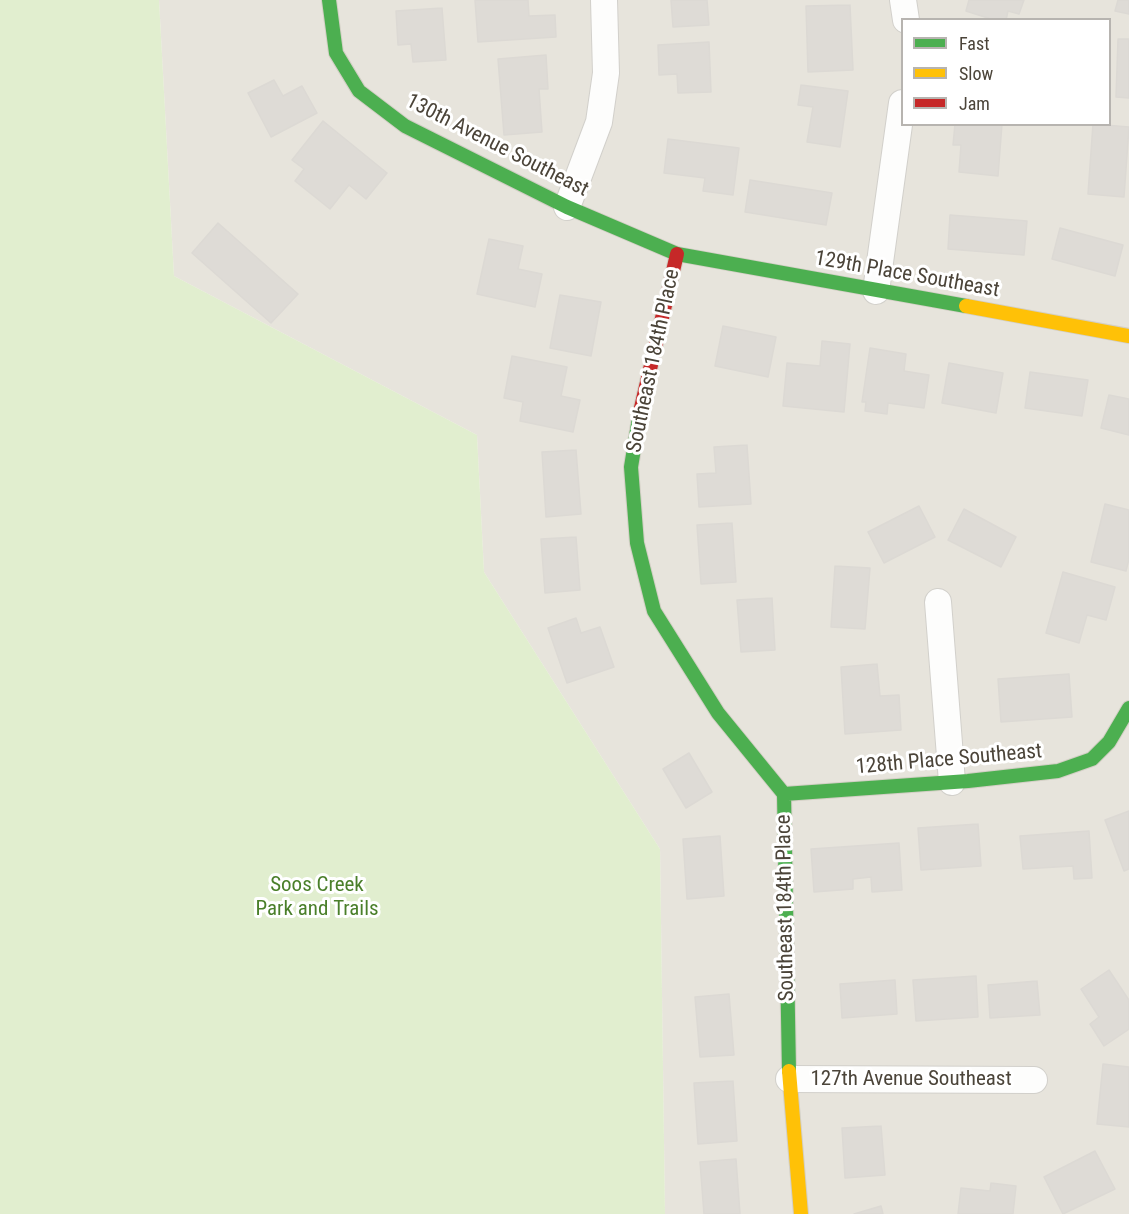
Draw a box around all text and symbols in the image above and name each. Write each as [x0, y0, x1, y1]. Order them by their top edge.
legend [901, 18, 1111, 126]
text: Fast [959, 33, 990, 54]
text: Slow [959, 63, 993, 84]
street label: 130th Avenue Southeast [402, 89, 592, 203]
text: Jam [959, 93, 990, 114]
street label: 129th Place Southeast [813, 246, 1001, 304]
street label: Southeast 184th Place [622, 267, 686, 455]
street label: 128th Place Southeast [855, 739, 1043, 781]
street label: Southeast 184th Place [772, 814, 800, 1002]
park label: Soos Creek Park and Trails [255, 873, 379, 923]
street label: 127th Avenue Southeast [810, 1067, 1012, 1093]

